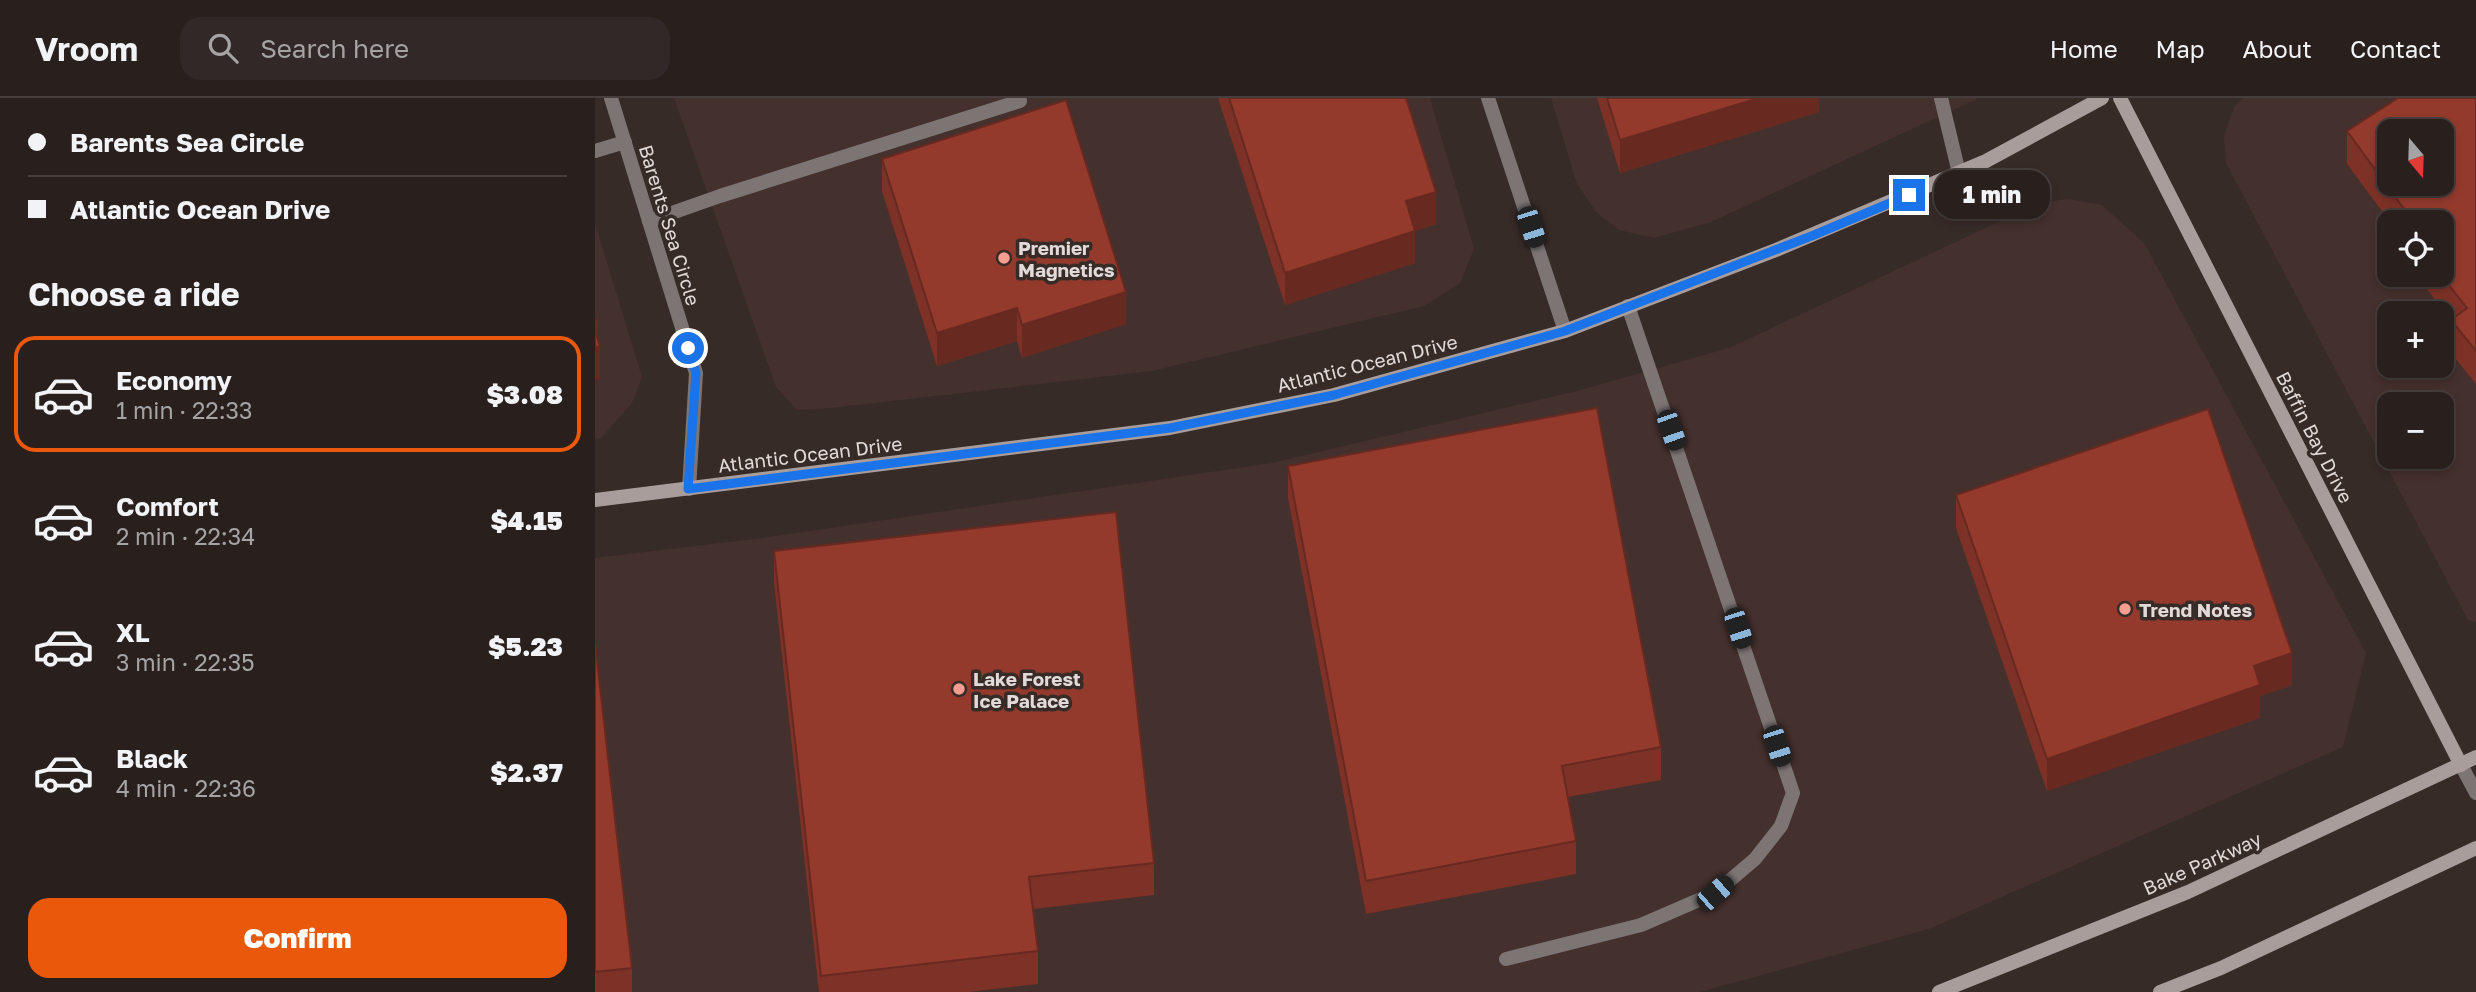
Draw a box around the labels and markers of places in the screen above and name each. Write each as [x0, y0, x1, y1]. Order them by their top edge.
place label: Premier Magnetics [1018, 236, 1115, 281]
marker: Premier Magnetics [996, 250, 1012, 266]
place label: Trend Notes [2139, 598, 2252, 621]
marker: Trend Notes [2117, 601, 2133, 617]
place label: Lake Forest Ice Palace [973, 667, 1081, 712]
marker: Lake Forest Ice Palace [951, 681, 967, 697]

